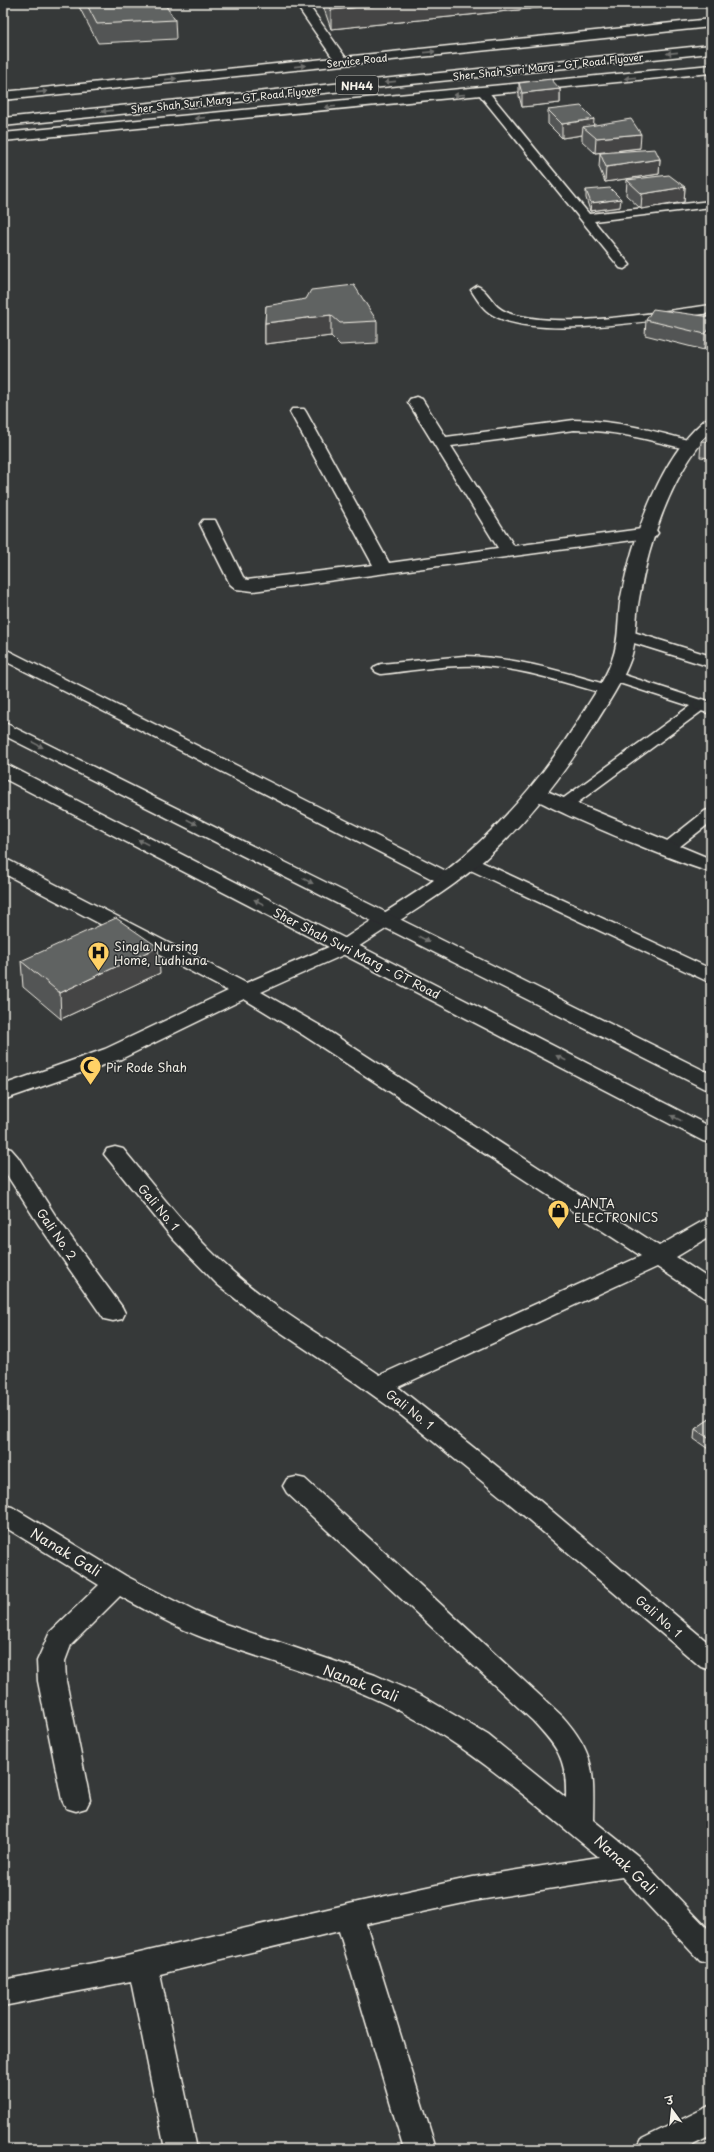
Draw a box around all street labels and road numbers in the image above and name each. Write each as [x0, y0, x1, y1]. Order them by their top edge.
street label: Sher Shah Suri Marg - GT Road Flyover [452, 48, 644, 84]
street label: Service Road [326, 49, 388, 71]
road number: NH44 [336, 76, 378, 94]
street label: Sher Shah Suri Marg - GT Road Flyover [130, 81, 322, 117]
street label: Sher Shah Suri Marg - GT Road [271, 903, 443, 1003]
street label: Gali No. 1 [134, 1180, 184, 1234]
street label: Gali No. 2 [33, 1205, 81, 1263]
street label: Gali No. 1 [382, 1385, 438, 1433]
street label: Nanak Gali [27, 1523, 105, 1581]
street label: Gali No. 1 [632, 1591, 686, 1641]
street label: Nanak Gali [320, 1659, 402, 1707]
street label: Nanak Gali [590, 1830, 662, 1900]

